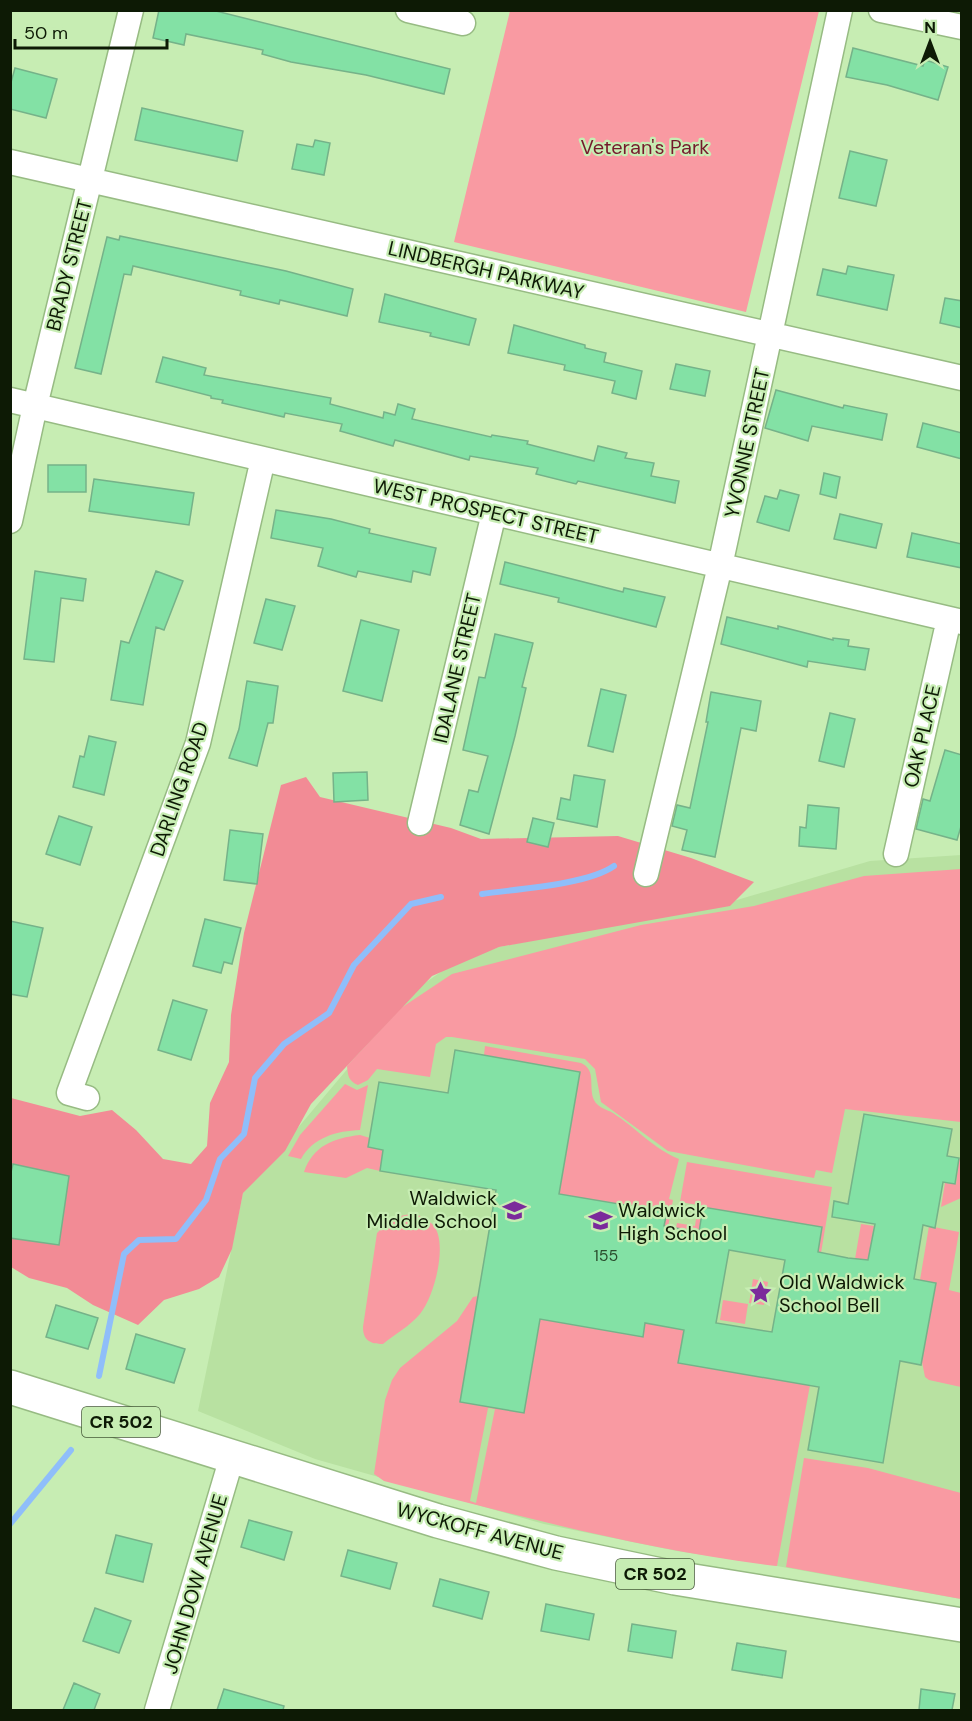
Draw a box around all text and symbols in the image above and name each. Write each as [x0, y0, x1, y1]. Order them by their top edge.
scale bar [15, 12, 166, 50]
north arrow [900, 12, 960, 72]
text: N [924, 17, 936, 38]
text: 50 m [24, 21, 68, 45]
park label: Veteran's Park [581, 134, 709, 160]
street label: BRADY STREET [40, 196, 98, 334]
street label: LINDBERGH PARKWAY [386, 235, 587, 305]
street label: YVONNE STREET [718, 366, 776, 520]
street label: WEST PROSPECT STREET [371, 472, 601, 550]
street label: IDALANE STREET [427, 590, 487, 746]
street label: OAK PLACE [898, 682, 946, 790]
street label: DARLING ROAD [144, 718, 214, 860]
place label: Waldwick Middle School [366, 1185, 497, 1234]
school or university icon: Waldwick Middle School [502, 1197, 528, 1223]
place label: Waldwick High School [618, 1197, 727, 1246]
school or university icon: Waldwick High School [587, 1208, 613, 1234]
house number: 155 [594, 1245, 618, 1266]
place label: Old Waldwick School Bell [779, 1269, 905, 1318]
place icon: Old Waldwick School Bell [748, 1280, 774, 1306]
road number: CR 502 [82, 1407, 160, 1437]
street label: JOHN DOW AVENUE [157, 1491, 233, 1677]
street label: WYCKOFF AVENUE [394, 1496, 566, 1566]
road number: CR 502 [616, 1559, 694, 1589]

